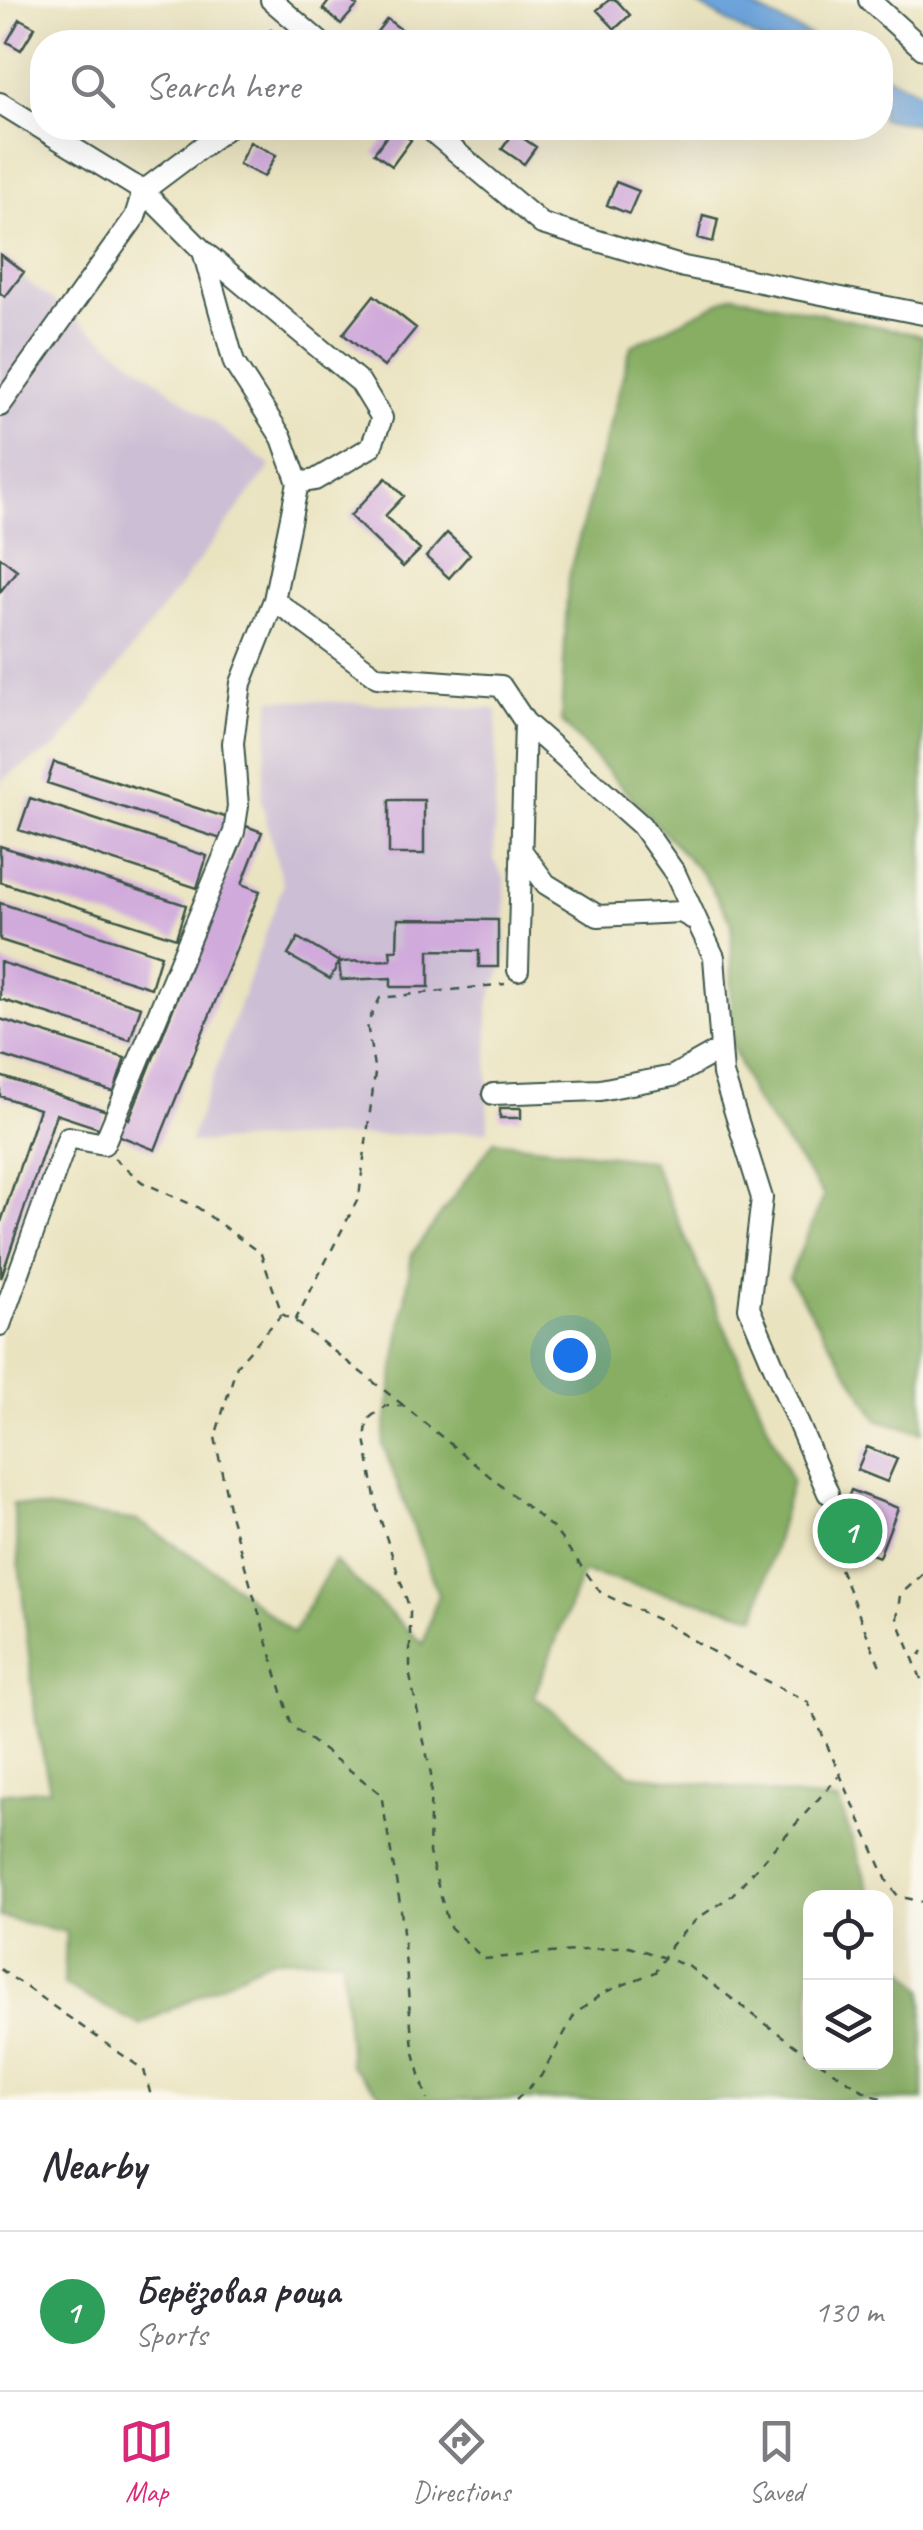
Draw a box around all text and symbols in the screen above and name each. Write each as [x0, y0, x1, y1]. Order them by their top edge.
search box [30, 30, 893, 140]
icon: search [65, 58, 120, 113]
text: Search here [145, 62, 300, 109]
your location [545, 1330, 596, 1381]
pin: 1 [818, 1494, 882, 1568]
map controls [803, 1890, 893, 2070]
button: locate [803, 1890, 893, 1980]
button: layers [803, 1980, 893, 2070]
text: Nearby [40, 2139, 146, 2192]
text: Берёзовая роща [135, 2267, 341, 2314]
text: 1 [65, 2291, 80, 2332]
text: 130 m [814, 2291, 883, 2332]
text: Sports [135, 2314, 207, 2355]
tab: Map [119, 2414, 174, 2509]
tab: Directions [413, 2414, 510, 2509]
tab: Saved [749, 2414, 804, 2509]

